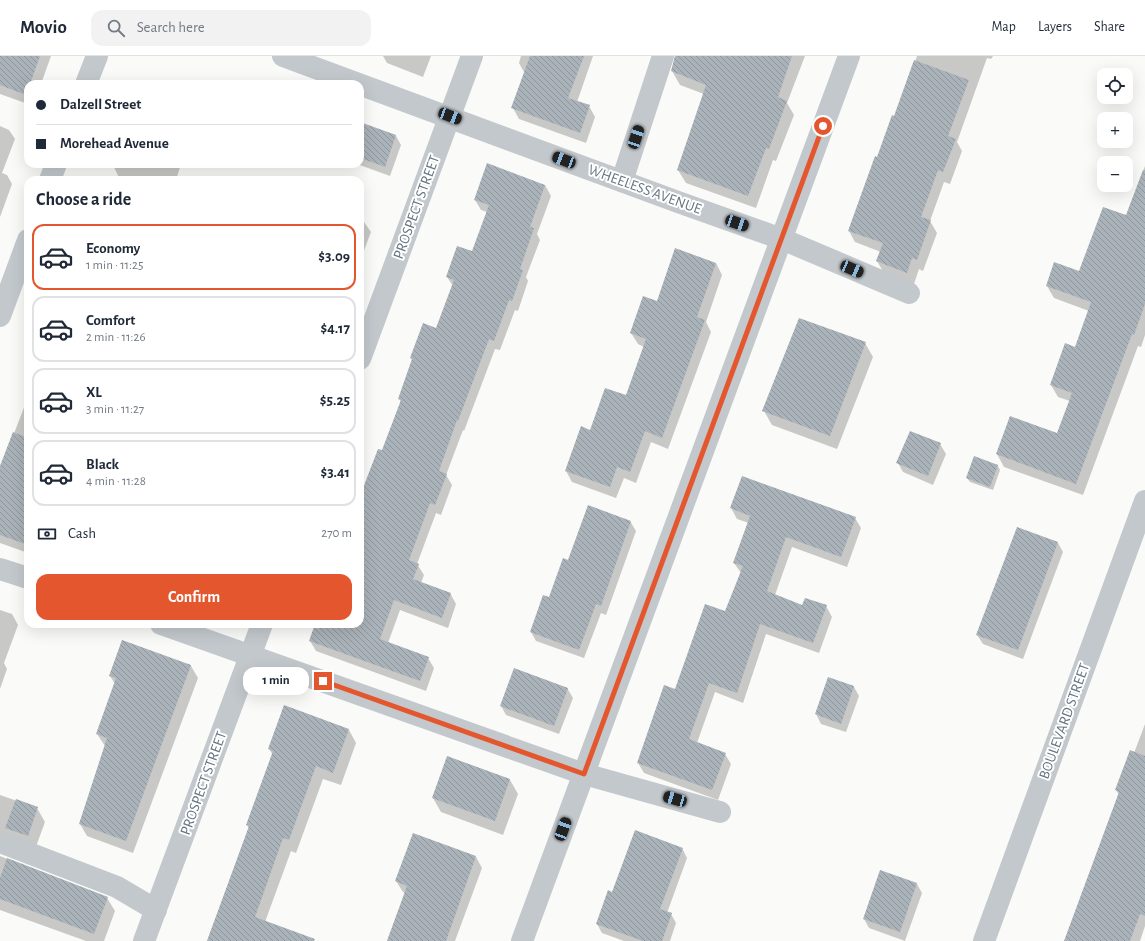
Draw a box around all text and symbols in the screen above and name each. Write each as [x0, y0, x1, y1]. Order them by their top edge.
search box [91, 10, 371, 46]
icon: search [105, 17, 127, 39]
text: Movio [20, 18, 67, 37]
text: Search here [137, 20, 205, 35]
text: Map [991, 20, 1016, 34]
text: Layers [1038, 20, 1072, 34]
text: Share [1094, 20, 1125, 34]
map controls [1097, 68, 1133, 192]
button: locate [1097, 68, 1133, 104]
text: Dalzell Street [60, 97, 141, 112]
car [437, 106, 463, 126]
button: + [1097, 112, 1133, 148]
route start [814, 117, 832, 135]
car [627, 124, 645, 150]
text: Morehead Avenue [60, 136, 169, 151]
car [551, 150, 577, 170]
street label: PROSPECT STREET [391, 153, 442, 261]
button: − [1097, 156, 1133, 192]
street label: WHEELESS AVENUE [586, 162, 703, 217]
text: Choose a ride [36, 191, 131, 209]
car [724, 213, 750, 233]
icon: car [38, 239, 74, 275]
text: Economy [86, 241, 140, 256]
text: $3.09 [318, 249, 350, 264]
text: 1 min · 11:25 [86, 259, 143, 272]
car [839, 259, 865, 279]
icon: car [38, 311, 74, 347]
text: Comfort [86, 313, 135, 328]
text: $4.17 [320, 321, 350, 336]
text: 2 min · 11:26 [86, 331, 146, 344]
icon: car [38, 383, 74, 419]
text: XL [86, 385, 102, 400]
text: $5.25 [320, 393, 350, 408]
text: 3 min · 11:27 [86, 403, 144, 416]
icon: car [38, 455, 74, 491]
text: Black [86, 457, 119, 472]
text: $3.41 [320, 465, 350, 480]
text: 4 min · 11:28 [86, 475, 146, 488]
icon: cash [36, 523, 58, 545]
text: Cash [68, 526, 96, 541]
text: 270 m [321, 527, 352, 540]
button: Confirm [36, 574, 352, 620]
street label: BOULEVARD STREET [1037, 661, 1093, 781]
callout: 1 min [243, 667, 309, 695]
route end [314, 672, 332, 690]
text: 1 min [262, 674, 290, 687]
street label: PROSPECT STREET [178, 729, 229, 837]
car [662, 790, 688, 808]
car [553, 816, 573, 842]

